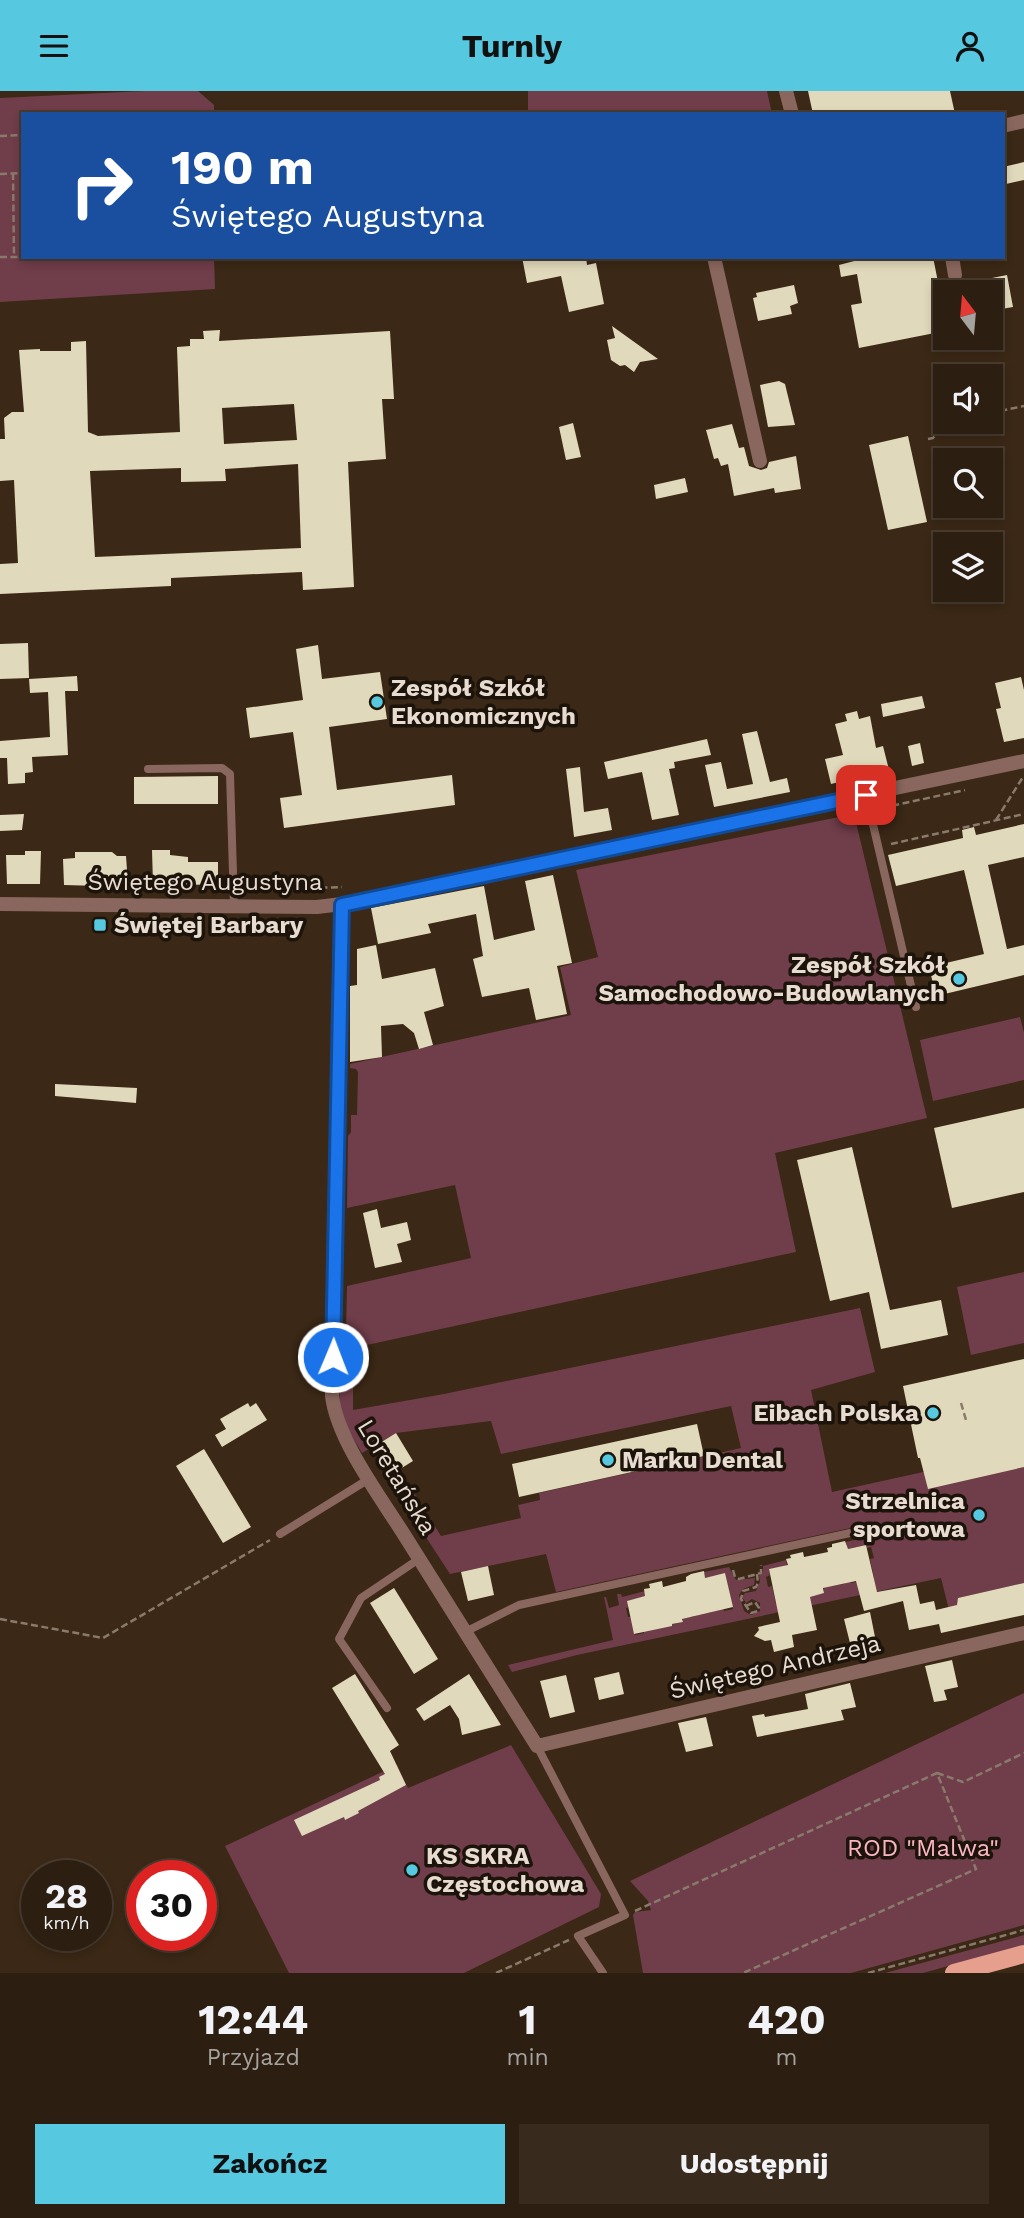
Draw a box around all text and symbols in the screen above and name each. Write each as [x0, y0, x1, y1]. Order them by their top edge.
icon: menu [35, 27, 73, 65]
text: Turnly [462, 27, 562, 65]
icon: person [951, 27, 989, 65]
text: 190 m [171, 138, 314, 196]
icon: right [56, 140, 147, 231]
text: Świętego Augustyna [171, 197, 485, 235]
north arrow [933, 280, 1003, 350]
map controls [933, 280, 1003, 602]
button: sound [933, 364, 1003, 434]
button: search [933, 448, 1003, 518]
button: layers [933, 532, 1003, 602]
place label: Zespół Szkół Ekonomicznych [391, 674, 576, 730]
marker: Zespół Szkół Ekonomicznych [369, 694, 385, 710]
pin [836, 765, 896, 825]
icon: arrive [847, 776, 885, 814]
street label: Świętego Augustyna [87, 868, 323, 896]
place label: Świętej Barbary [114, 911, 304, 939]
marker: Świętej Barbary [92, 917, 108, 933]
place label: Zespół Szkół Samochodowo-Budowlanych [598, 951, 945, 1007]
marker: Zespół Szkół Samochodowo-Budowlanych [951, 971, 967, 987]
position arrow [296, 1320, 370, 1394]
place label: Eibach Polska [753, 1399, 919, 1427]
marker: Eibach Polska [925, 1405, 941, 1421]
street label: Loretańska [352, 1414, 442, 1540]
place label: Marku Dental [622, 1446, 783, 1474]
marker: Marku Dental [600, 1452, 616, 1468]
place label: Strzelnica sportowa [845, 1487, 965, 1543]
marker: Strzelnica sportowa [971, 1507, 987, 1523]
street label: Świętego Andrzeja [667, 1629, 883, 1705]
park label: ROD "Malwa" [847, 1834, 999, 1862]
place label: KS SKRA Częstochowa [426, 1842, 584, 1898]
speed limit sign: 30 [126, 1860, 217, 1951]
marker: KS SKRA Częstochowa [404, 1862, 420, 1878]
text: 28 [45, 1875, 88, 1917]
text: km/h [43, 1912, 90, 1933]
text: 12:44 [198, 1995, 308, 2044]
text: 1 [519, 1995, 537, 2044]
text: 420 [747, 1995, 826, 2044]
text: Przyjazd [207, 2044, 300, 2071]
text: min [507, 2044, 549, 2071]
text: m [775, 2044, 797, 2071]
button: Zakończ [35, 2124, 505, 2204]
button: Udostępnij [519, 2124, 989, 2204]

